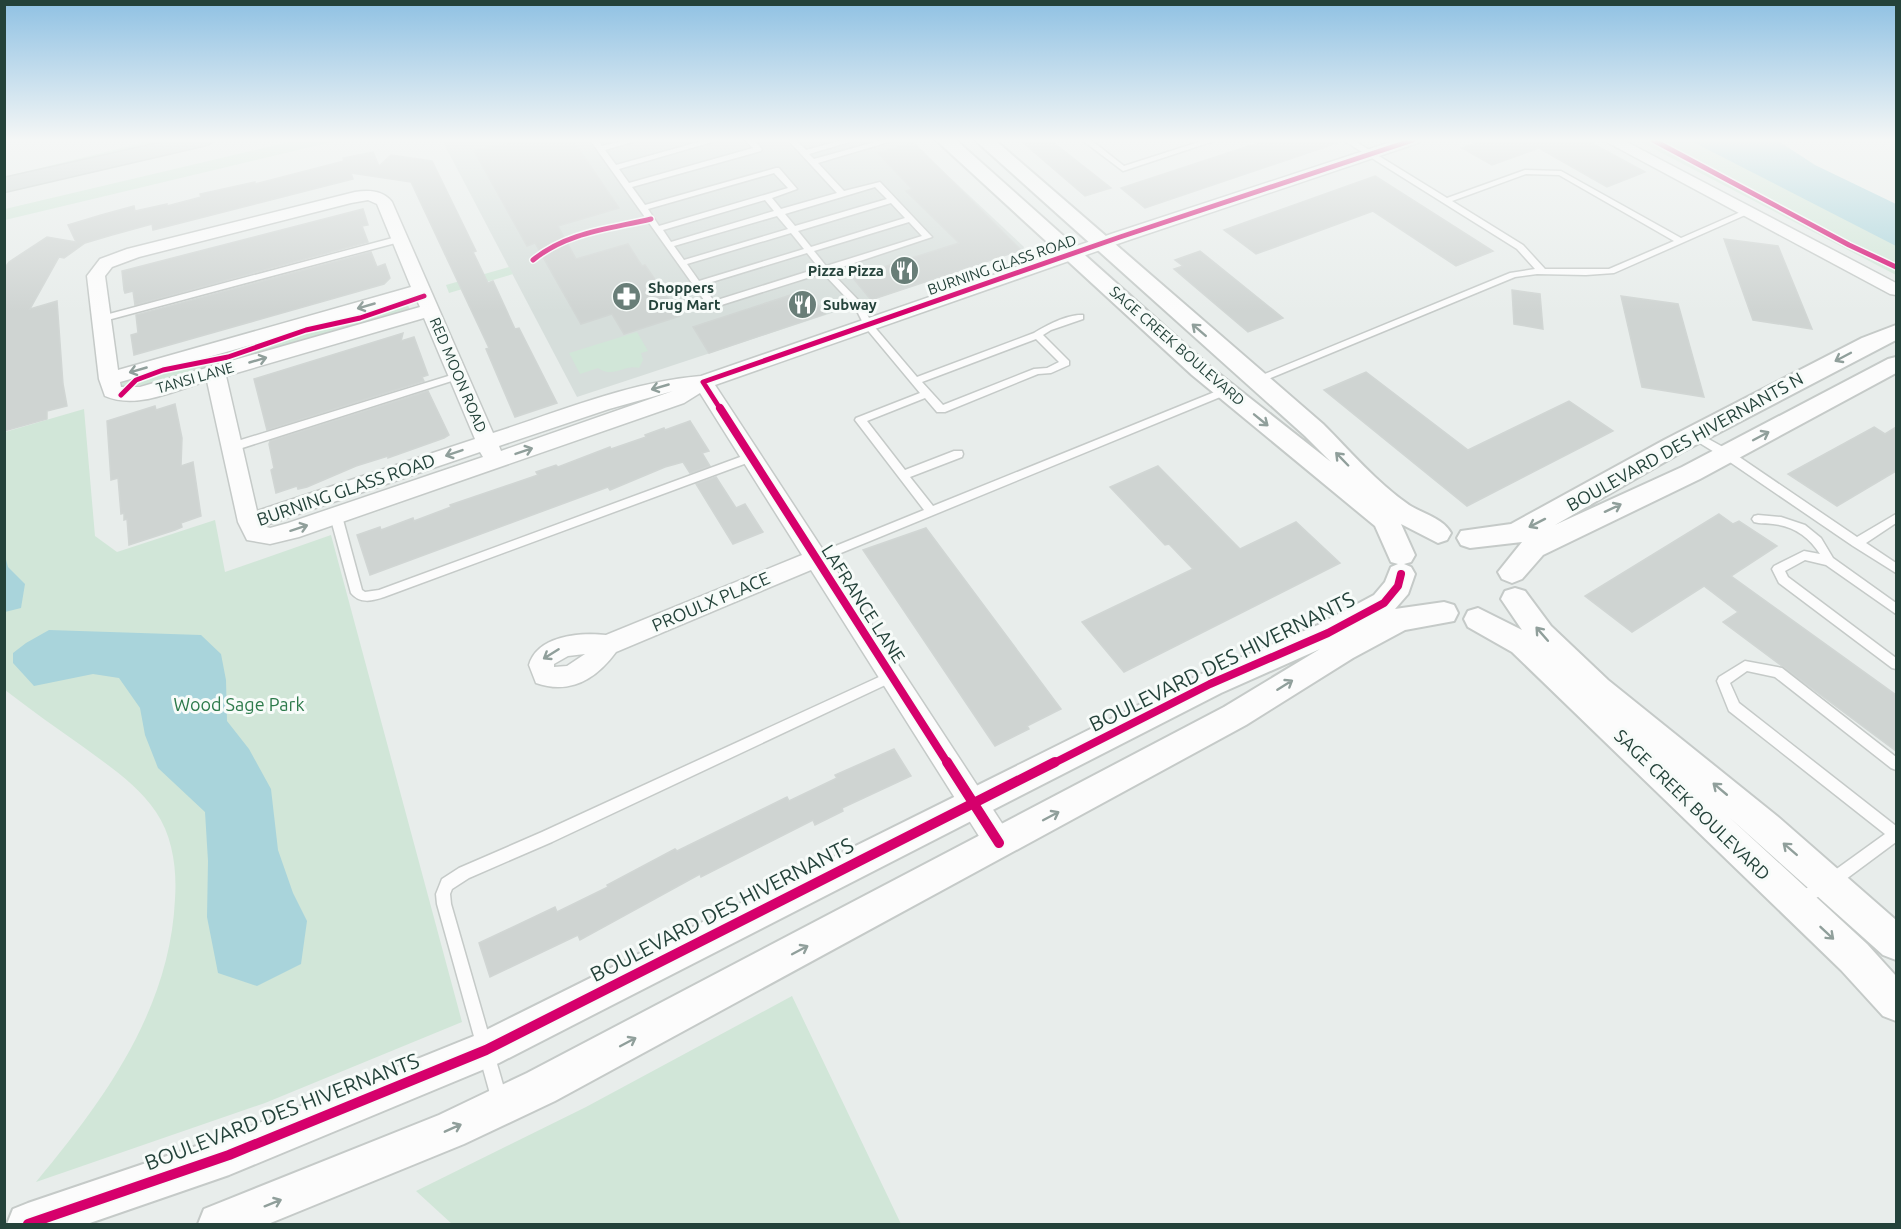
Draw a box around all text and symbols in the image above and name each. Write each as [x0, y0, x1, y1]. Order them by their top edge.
street label: BURNING GLASS ROAD [925, 231, 1078, 298]
restaurant icon: Pizza Pizza [889, 255, 921, 287]
place label: Pizza Pizza [808, 262, 884, 279]
place label: Shoppers Drug Mart [648, 279, 721, 313]
pharmacy icon: Shoppers Drug Mart [611, 281, 643, 313]
street label: SAGE CREEK BOULEVARD [1106, 282, 1248, 409]
restaurant icon: Subway [786, 289, 818, 321]
place label: Subway [823, 296, 877, 313]
one-way arrow [356, 301, 375, 312]
street label: RED MOON ROAD [427, 315, 490, 435]
one-way arrow [1191, 323, 1206, 337]
one-way arrow [1835, 352, 1853, 363]
one-way arrow [248, 354, 267, 365]
street label: TANSI LANE [154, 358, 236, 397]
one-way arrow [128, 365, 147, 377]
street label: BOULEVARD DES HIVERNANTS N [1563, 368, 1806, 515]
one-way arrow [650, 382, 669, 394]
one-way arrow [1253, 413, 1268, 427]
one-way arrow [1752, 430, 1770, 441]
one-way arrow [514, 445, 533, 456]
one-way arrow [445, 448, 464, 459]
street label: BURNING GLASS ROAD [254, 449, 437, 529]
one-way arrow [1336, 452, 1350, 467]
one-way arrow [1603, 501, 1621, 513]
one-way arrow [1529, 518, 1547, 529]
one-way arrow [289, 521, 308, 532]
street label: LAFRANCE LANE [818, 541, 909, 666]
street label: PROULX PLACE [649, 567, 773, 635]
street label: BOULEVARD DES HIVERNANTS [1085, 586, 1358, 736]
one-way arrow [1535, 627, 1549, 642]
one-way arrow [543, 647, 560, 660]
one-way arrow [1276, 679, 1293, 691]
park label: Wood Sage Park [174, 694, 304, 714]
street label: SAGE CREEK BOULEVARD [1611, 725, 1774, 884]
one-way arrow [1712, 783, 1728, 796]
one-way arrow [1042, 810, 1059, 822]
street label: BOULEVARD DES HIVERNANTS [586, 832, 857, 986]
one-way arrow [1783, 842, 1798, 856]
one-way arrow [1819, 926, 1834, 940]
one-way arrow [791, 944, 808, 956]
one-way arrow [619, 1035, 637, 1047]
street label: BOULEVARD DES HIVERNANTS [141, 1048, 422, 1175]
one-way arrow [444, 1122, 462, 1134]
one-way arrow [263, 1197, 282, 1208]

